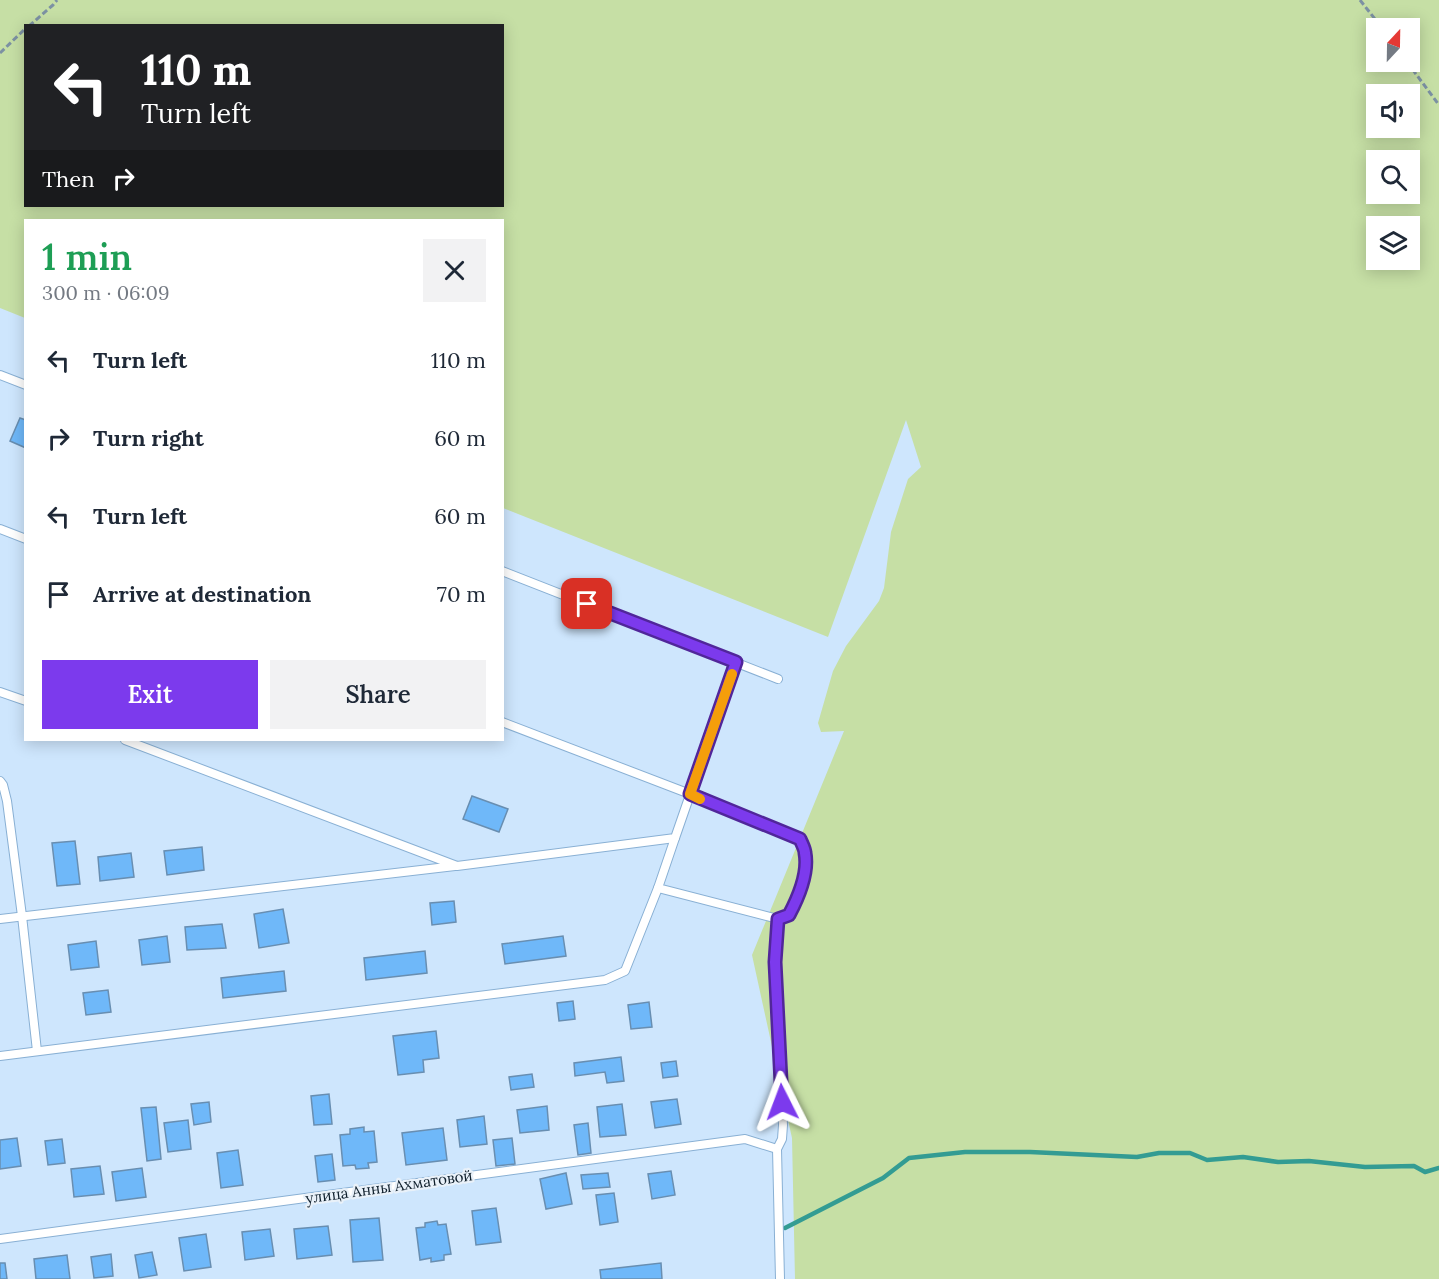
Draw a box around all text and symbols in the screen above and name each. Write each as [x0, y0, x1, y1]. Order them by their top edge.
north arrow [1366, 18, 1420, 72]
map controls [1366, 18, 1420, 270]
text: 110 m [141, 43, 252, 97]
icon: left [42, 48, 120, 126]
button: sound [1366, 84, 1420, 138]
text: Turn left [141, 96, 251, 130]
button: search [1366, 150, 1420, 204]
icon: right [107, 162, 140, 195]
text: Then [42, 165, 95, 193]
button: layers [1366, 216, 1420, 270]
text: 1 min [42, 234, 132, 280]
button: close [423, 239, 486, 302]
text: 300 m · 06:09 [42, 280, 170, 305]
icon: left [42, 344, 75, 377]
text: Turn left [93, 346, 187, 374]
text: 110 m [431, 346, 486, 374]
icon: right [42, 422, 75, 455]
text: Turn right [93, 424, 204, 452]
text: 60 m [434, 424, 486, 452]
icon: left [42, 500, 75, 533]
text: Turn left [93, 502, 187, 530]
text: 60 m [434, 502, 486, 530]
icon: arrive [42, 578, 75, 611]
pin [561, 578, 612, 629]
text: Arrive at destination [93, 580, 311, 608]
text: 70 m [437, 580, 486, 608]
icon: arrive [570, 587, 603, 620]
button: Exit [42, 660, 258, 729]
button: Share [270, 660, 486, 729]
position arrow [750, 1070, 814, 1134]
street label: улица Анны Ахматовой [304, 1165, 474, 1208]

